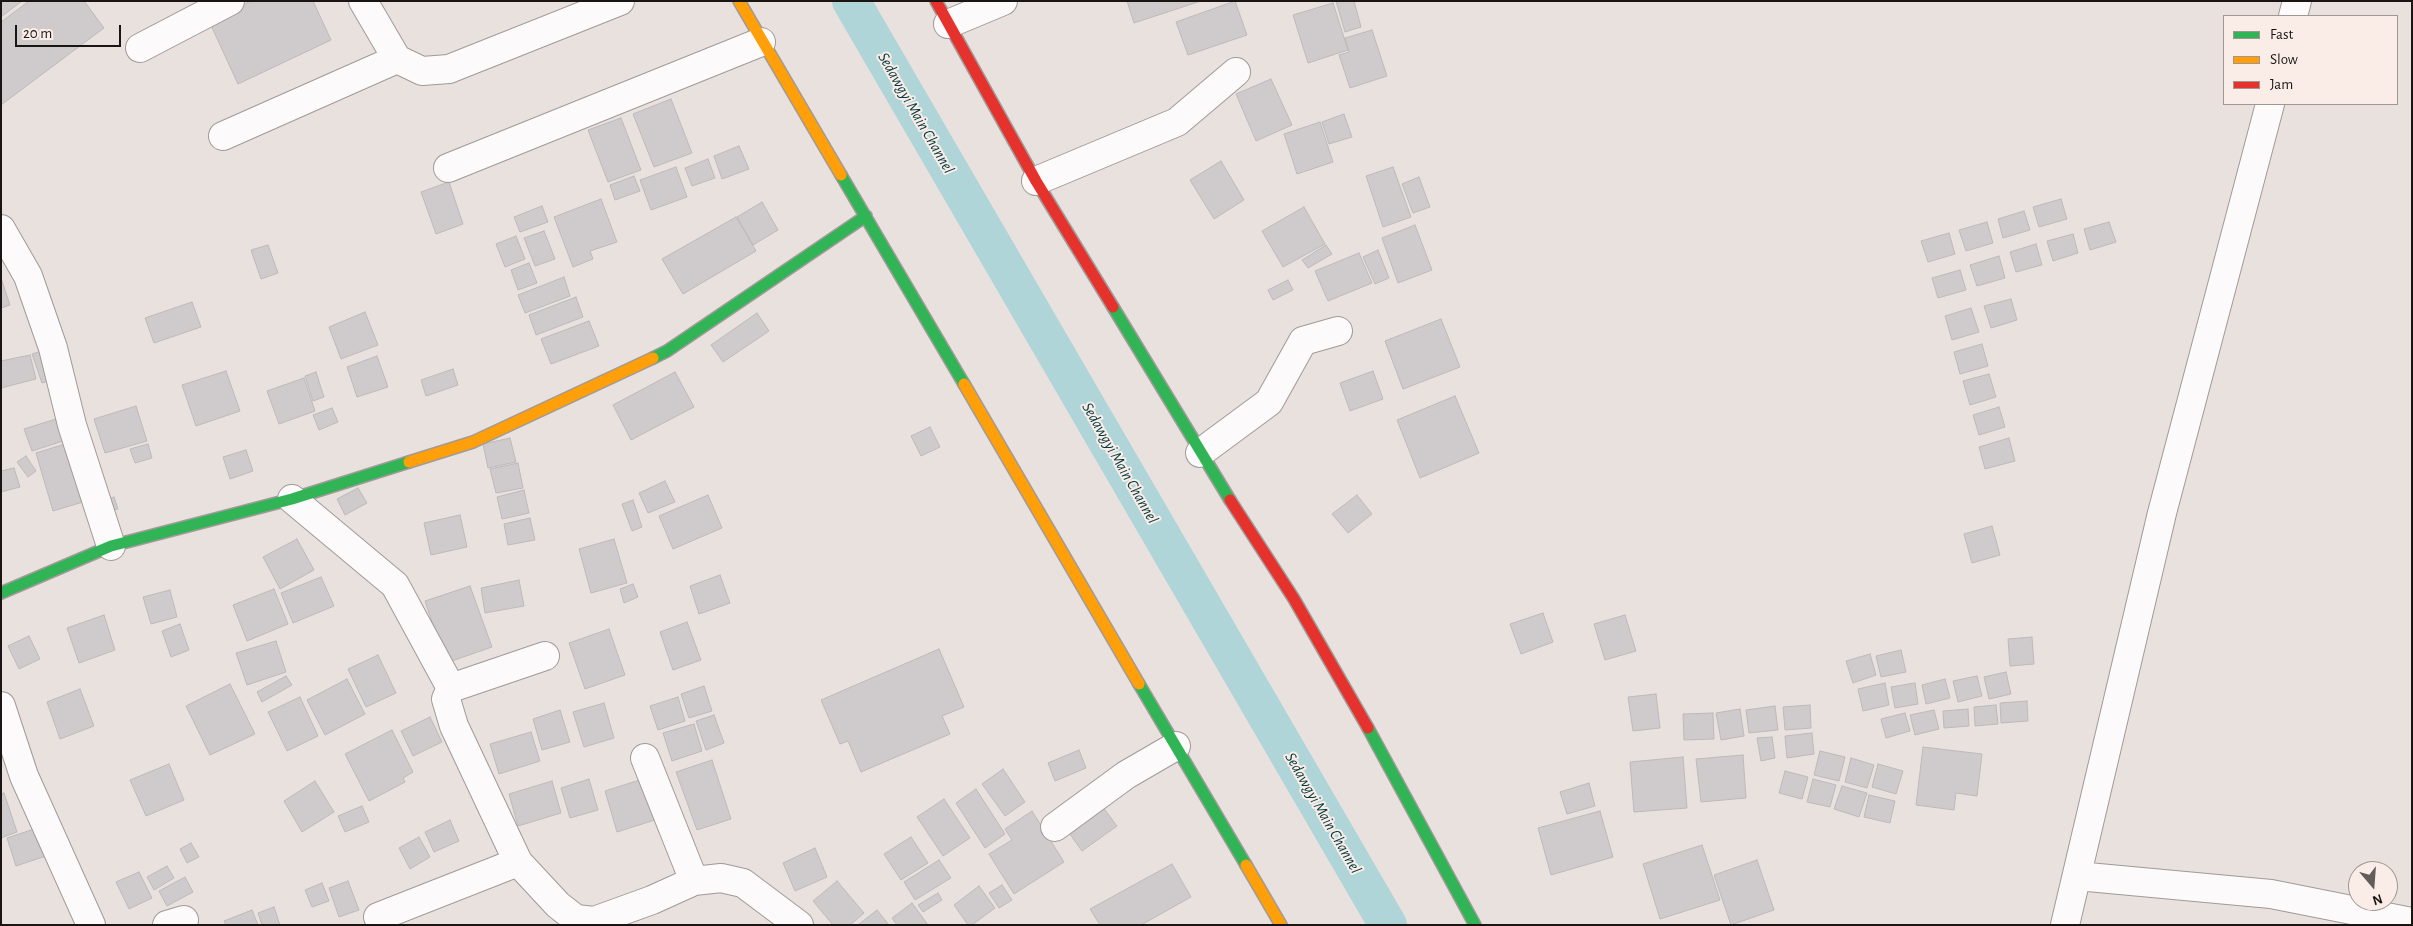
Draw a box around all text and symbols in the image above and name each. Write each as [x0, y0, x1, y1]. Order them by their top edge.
scale bar [18, 15, 124, 47]
legend [2223, 15, 2398, 105]
text: 20 m [23, 26, 52, 41]
text: Fast [2270, 27, 2293, 42]
water label: Sedawgyi Main Channel [874, 49, 958, 177]
text: Slow [2270, 52, 2298, 67]
text: Jam [2270, 77, 2293, 92]
water label: Sedawgyi Main Channel [1078, 399, 1162, 527]
water label: Sedawgyi Main Channel [1281, 749, 1365, 877]
north arrow [2348, 861, 2398, 911]
text: N [2371, 891, 2384, 907]

